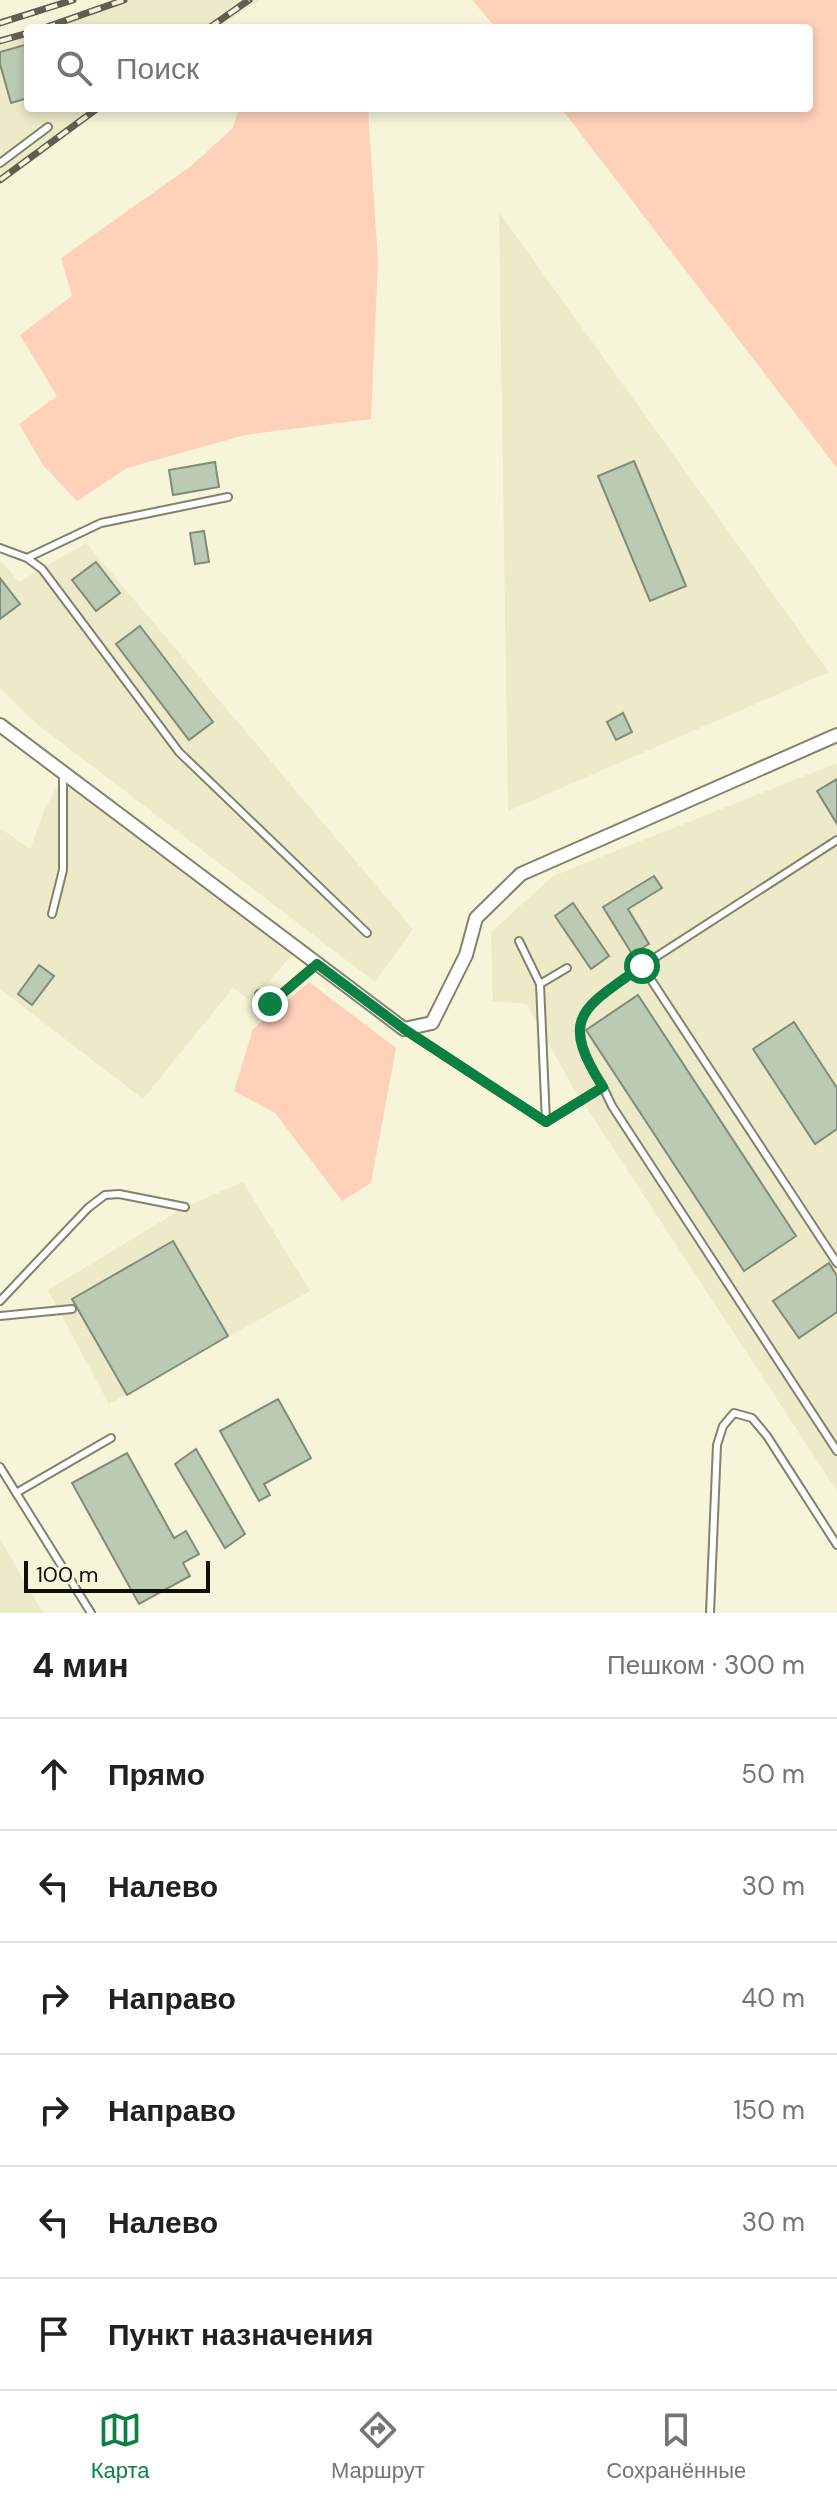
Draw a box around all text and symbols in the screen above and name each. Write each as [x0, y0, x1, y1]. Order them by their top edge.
search box [24, 24, 813, 112]
icon: search [52, 46, 96, 90]
text: Поиск [116, 49, 199, 88]
route start [624, 948, 660, 984]
route end [252, 986, 288, 1022]
scale bar [24, 1557, 210, 1593]
text: 100 m [36, 1560, 98, 1589]
text: 4 мин [32, 1643, 129, 1688]
text: Пешком · 300 m [607, 1648, 805, 1682]
icon: ahead [32, 1752, 76, 1796]
text: Прямо [108, 1755, 205, 1794]
text: 50 m [741, 1757, 805, 1791]
icon: left [32, 1864, 76, 1908]
text: Налево [108, 1867, 218, 1906]
text: 30 m [742, 1869, 805, 1903]
icon: right [32, 1976, 76, 2020]
text: Направо [108, 1979, 236, 2018]
text: 40 m [741, 1981, 805, 2015]
icon: right [32, 2088, 76, 2132]
text: Направо [108, 2091, 236, 2130]
text: 150 m [733, 2093, 805, 2127]
icon: left [32, 2200, 76, 2244]
text: Налево [108, 2203, 218, 2242]
text: 30 m [742, 2205, 805, 2239]
icon: arrive [32, 2312, 76, 2356]
text: Пункт назначения [108, 2315, 373, 2354]
tab: Карта [91, 2408, 150, 2485]
tab: Маршрут [331, 2408, 425, 2485]
tab: Сохранённые [606, 2408, 746, 2485]

